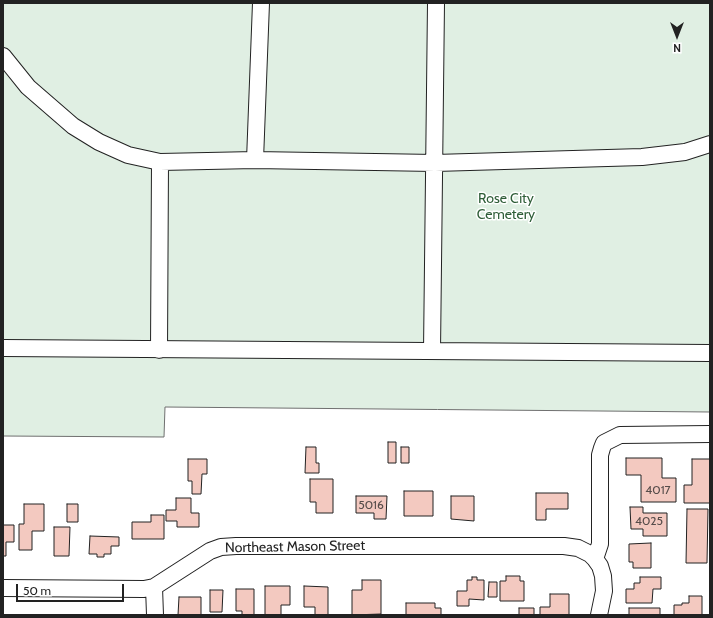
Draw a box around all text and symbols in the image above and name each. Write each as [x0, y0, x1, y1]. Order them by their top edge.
north arrow [657, 16, 697, 56]
text: N [673, 41, 681, 55]
park label: Rose City Cemetery [477, 191, 535, 224]
house number: 4017 [645, 483, 671, 497]
house number: 5016 [358, 498, 384, 512]
house number: 4025 [635, 514, 663, 528]
street label: Northeast Mason Street [225, 537, 365, 557]
scale bar [18, 576, 126, 602]
text: 50 m [23, 583, 51, 598]

